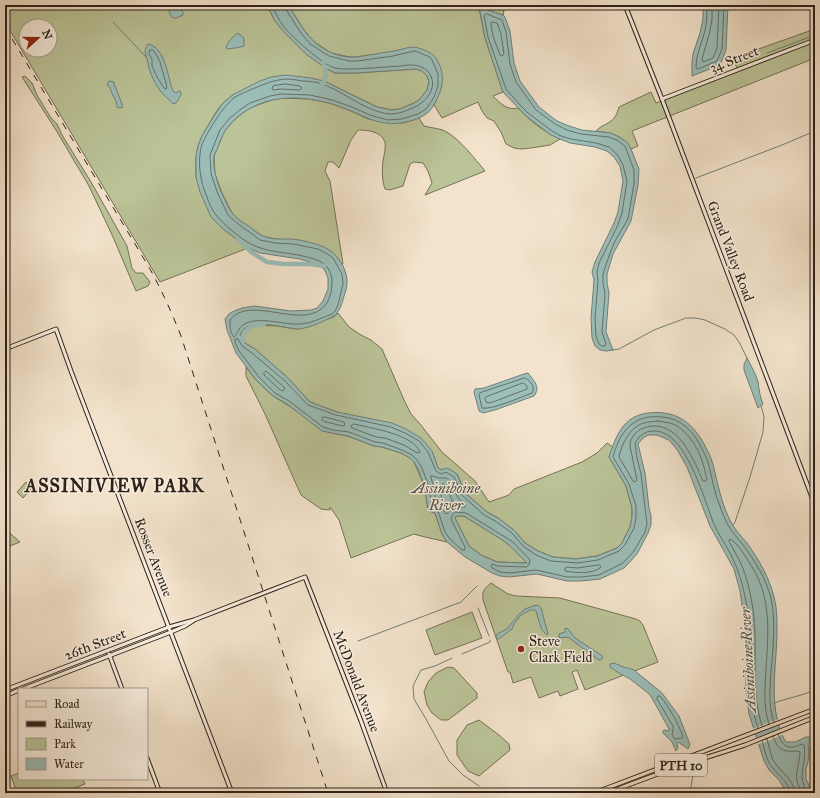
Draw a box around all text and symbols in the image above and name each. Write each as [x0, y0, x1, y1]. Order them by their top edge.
north arrow [18, 18, 58, 58]
text: N [39, 28, 55, 42]
street label: 34 Street [707, 42, 761, 77]
street label: Grand Valley Road [704, 199, 758, 304]
district label: ASSINIVIEW PARK [24, 475, 205, 497]
water label: Assiniboine River [410, 479, 480, 514]
street label: Rosser Avenue [131, 515, 176, 599]
water label: Assiniboine River [736, 606, 760, 715]
street label: 26th Street [62, 625, 128, 664]
street label: McDonald Avenue [329, 628, 384, 735]
place label: Steve Clark Field [529, 633, 592, 666]
marker: Steve Clark Field [516, 644, 526, 654]
legend [18, 688, 148, 780]
text: Road [54, 697, 80, 711]
text: Railway [54, 717, 93, 731]
text: Park [54, 737, 76, 751]
road number: PTH 10 [655, 754, 707, 776]
text: Water [54, 757, 84, 771]

